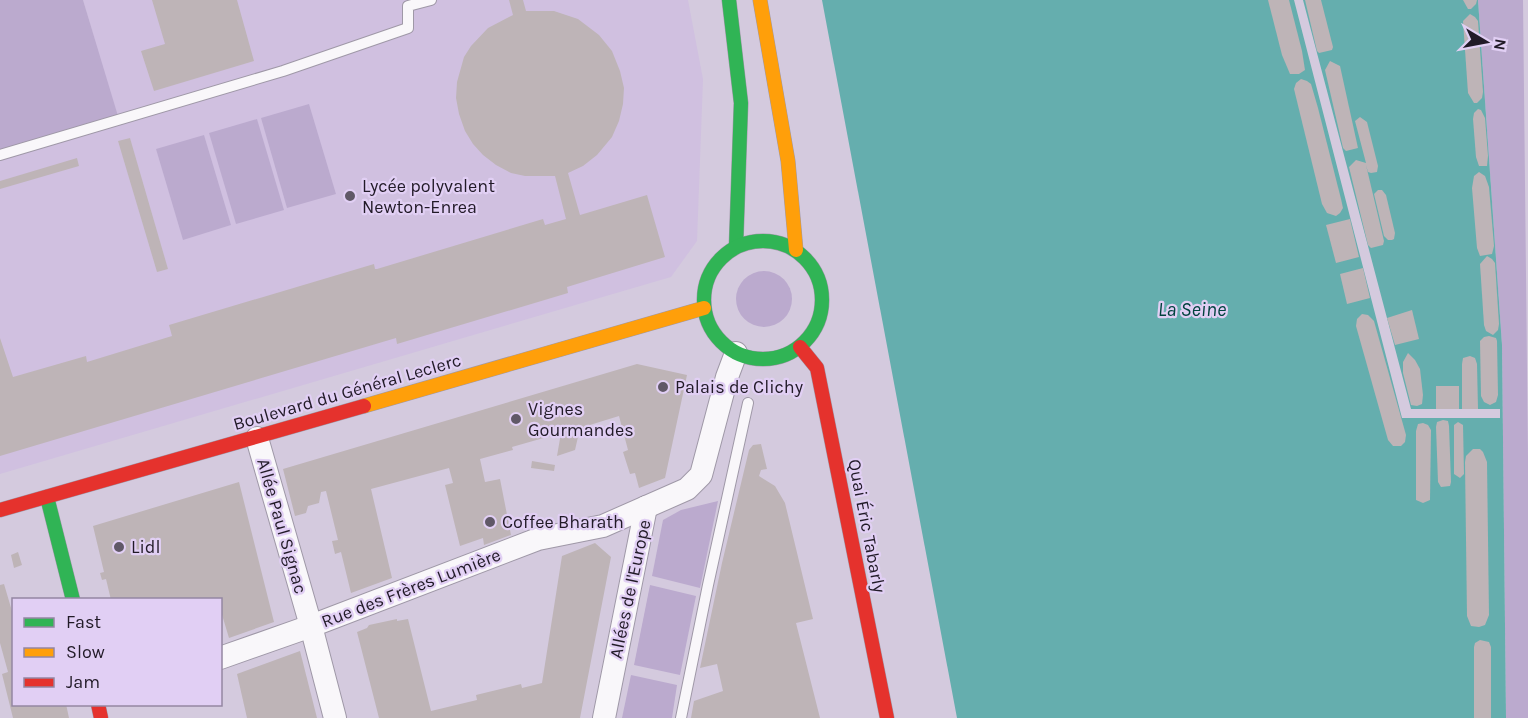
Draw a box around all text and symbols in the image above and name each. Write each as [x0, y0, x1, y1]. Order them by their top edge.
north arrow [1456, 12, 1516, 72]
text: N [1490, 37, 1511, 52]
place label: Lycée polyvalent Newton-Enrea [362, 175, 495, 218]
marker: Lycée polyvalent Newton-Enrea [343, 189, 357, 203]
water label: La Seine [1158, 298, 1226, 321]
street label: Boulevard du Général Leclerc [230, 349, 464, 435]
place label: Palais de Clichy [675, 376, 804, 398]
marker: Palais de Clichy [656, 380, 670, 394]
place label: Vignes Gourmandes [528, 398, 634, 441]
marker: Vignes Gourmandes [509, 412, 523, 426]
street label: Allée Paul Signac [252, 456, 312, 596]
street label: Quai Éric Tabarly [843, 457, 892, 595]
place label: Coffee Bharath [502, 511, 624, 533]
marker: Coffee Bharath [483, 515, 497, 529]
street label: Allées de l'Europe [605, 518, 655, 660]
place label: Lidl [131, 536, 160, 558]
marker: Lidl [112, 540, 126, 554]
street label: Rue des Frères Lumière [318, 544, 504, 632]
legend [12, 598, 222, 706]
text: Fast [66, 611, 101, 633]
text: Slow [66, 641, 105, 663]
text: Jam [66, 671, 100, 693]

